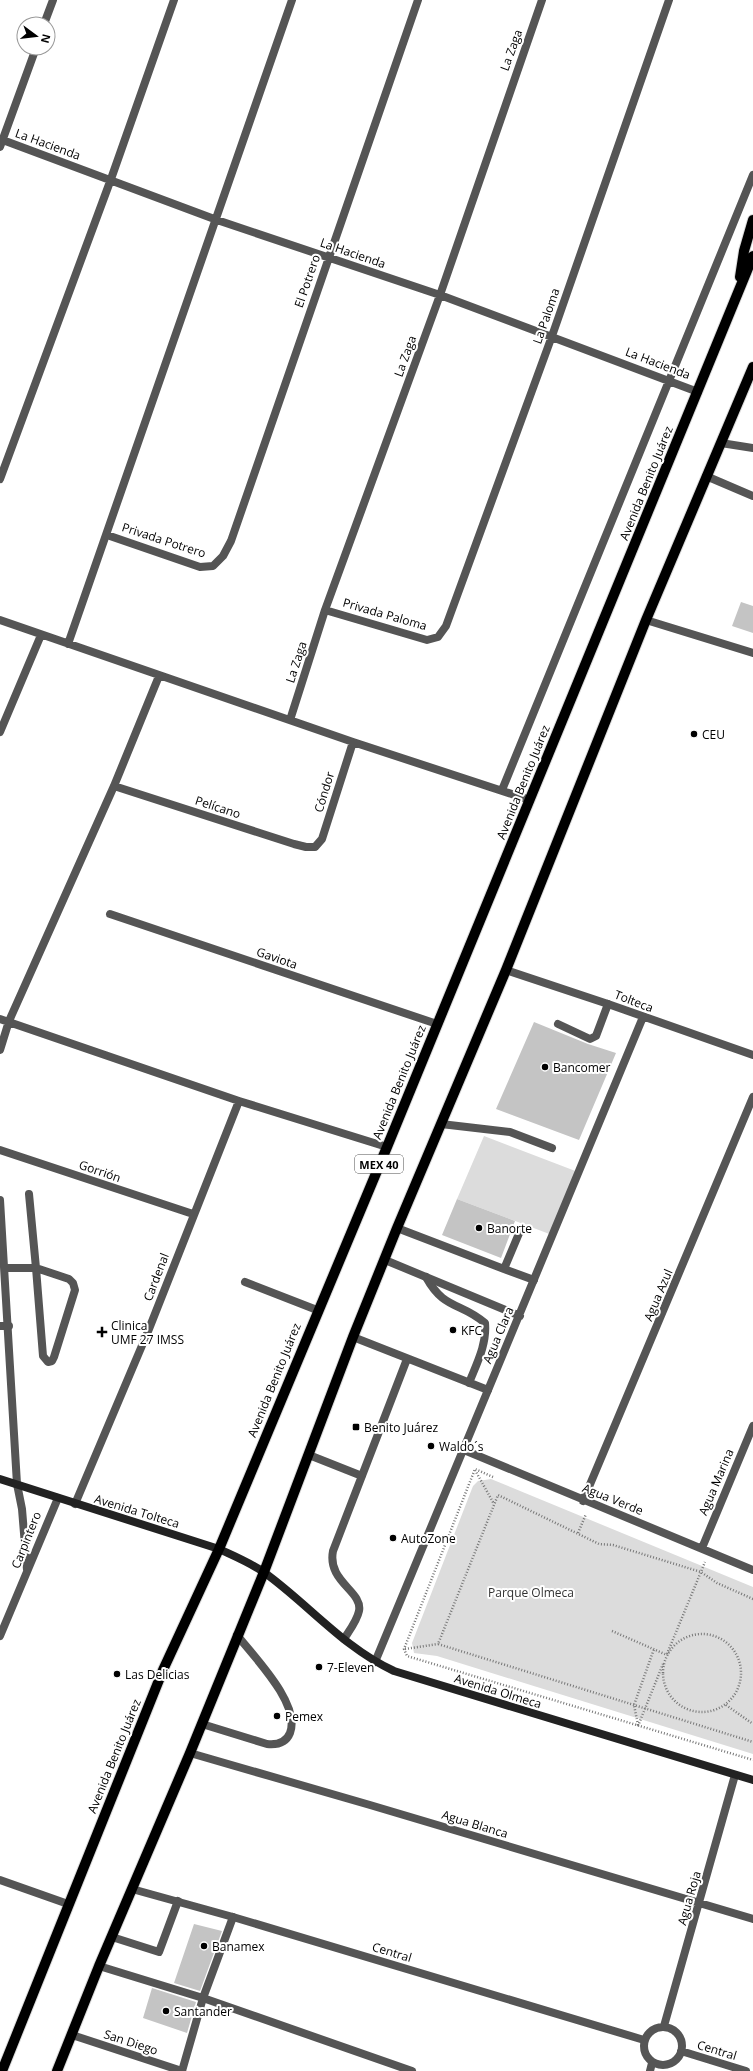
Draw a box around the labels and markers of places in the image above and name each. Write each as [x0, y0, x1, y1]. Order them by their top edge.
place label: CEU [702, 726, 725, 743]
marker: CEU [689, 729, 699, 739]
place label: Bancomer [553, 1059, 611, 1076]
marker: Bancomer [540, 1062, 550, 1072]
place label: Banorte [487, 1220, 532, 1237]
marker: Banorte [474, 1223, 484, 1233]
place label: Clinica UMF 27 IMSS [111, 1317, 184, 1348]
place label: KFC [461, 1322, 483, 1339]
marker: KFC [448, 1325, 458, 1335]
marker: Clinica UMF 27 IMSS [96, 1326, 108, 1338]
place label: Benito Juárez [364, 1419, 438, 1436]
marker: Benito Juárez [351, 1422, 361, 1432]
place label: Waldo´s [439, 1438, 484, 1455]
marker: Waldo´s [426, 1441, 436, 1451]
place label: AutoZone [401, 1530, 456, 1547]
marker: AutoZone [388, 1533, 398, 1543]
place label: 7-Eleven [327, 1659, 374, 1676]
marker: 7-Eleven [314, 1662, 324, 1672]
place label: Las Delicias [125, 1666, 190, 1683]
marker: Las Delicias [112, 1669, 122, 1679]
place label: Pemex [285, 1708, 324, 1725]
marker: Pemex [272, 1711, 282, 1721]
place label: Banamex [212, 1938, 265, 1955]
marker: Banamex [199, 1941, 209, 1951]
place label: Santander [174, 2003, 232, 2020]
marker: Santander [161, 2006, 171, 2016]

